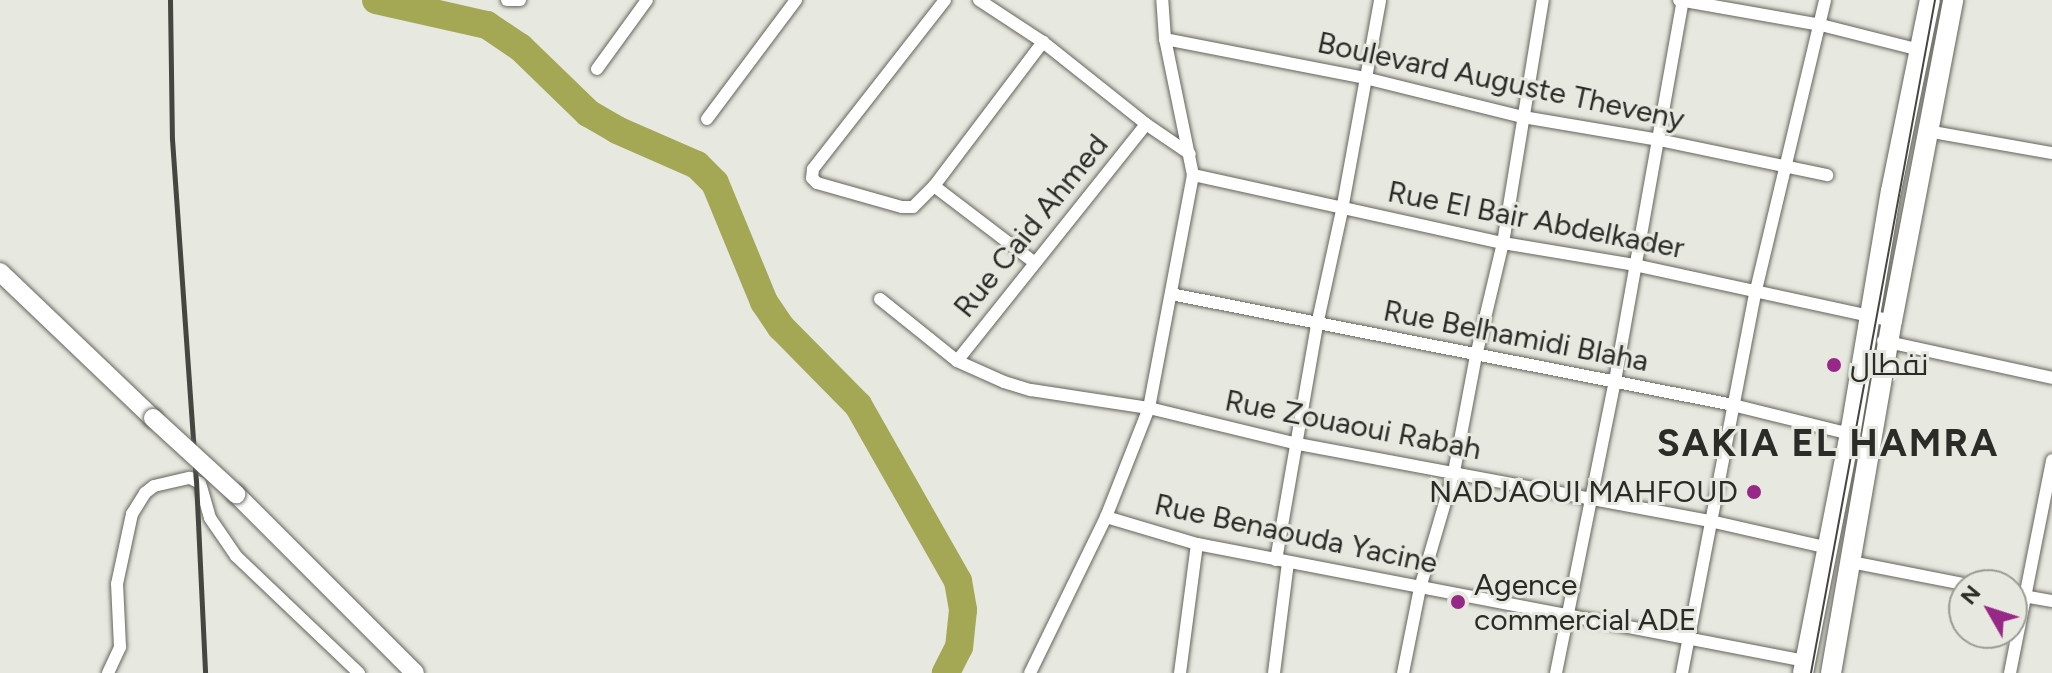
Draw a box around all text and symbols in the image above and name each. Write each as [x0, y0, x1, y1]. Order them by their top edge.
street label: Boulevard Auguste Theveny [1314, 24, 1688, 138]
street label: Rue Caid Ahmed [946, 127, 1116, 325]
street label: Rue El Bair Abdelkader [1385, 174, 1687, 266]
street label: Rue Belhamidi Blaha [1380, 293, 1652, 379]
place label: نفطال [1850, 347, 1928, 383]
marker: نفطال [1825, 356, 1843, 374]
street label: Rue Zouaoui Rabah [1222, 383, 1484, 467]
district label: SAKIA EL HAMRA [1657, 421, 1999, 467]
place label: NADJAOUI MAHFOUD [1429, 474, 1738, 510]
marker: NADJAOUI MAHFOUD [1745, 483, 1763, 501]
street label: Rue Benaouda Yacine [1151, 486, 1441, 582]
place label: Agence commercial ADE [1474, 567, 1696, 638]
north arrow [1948, 569, 2028, 649]
text: N [1955, 580, 1986, 610]
marker: Agence commercial ADE [1449, 593, 1467, 611]

